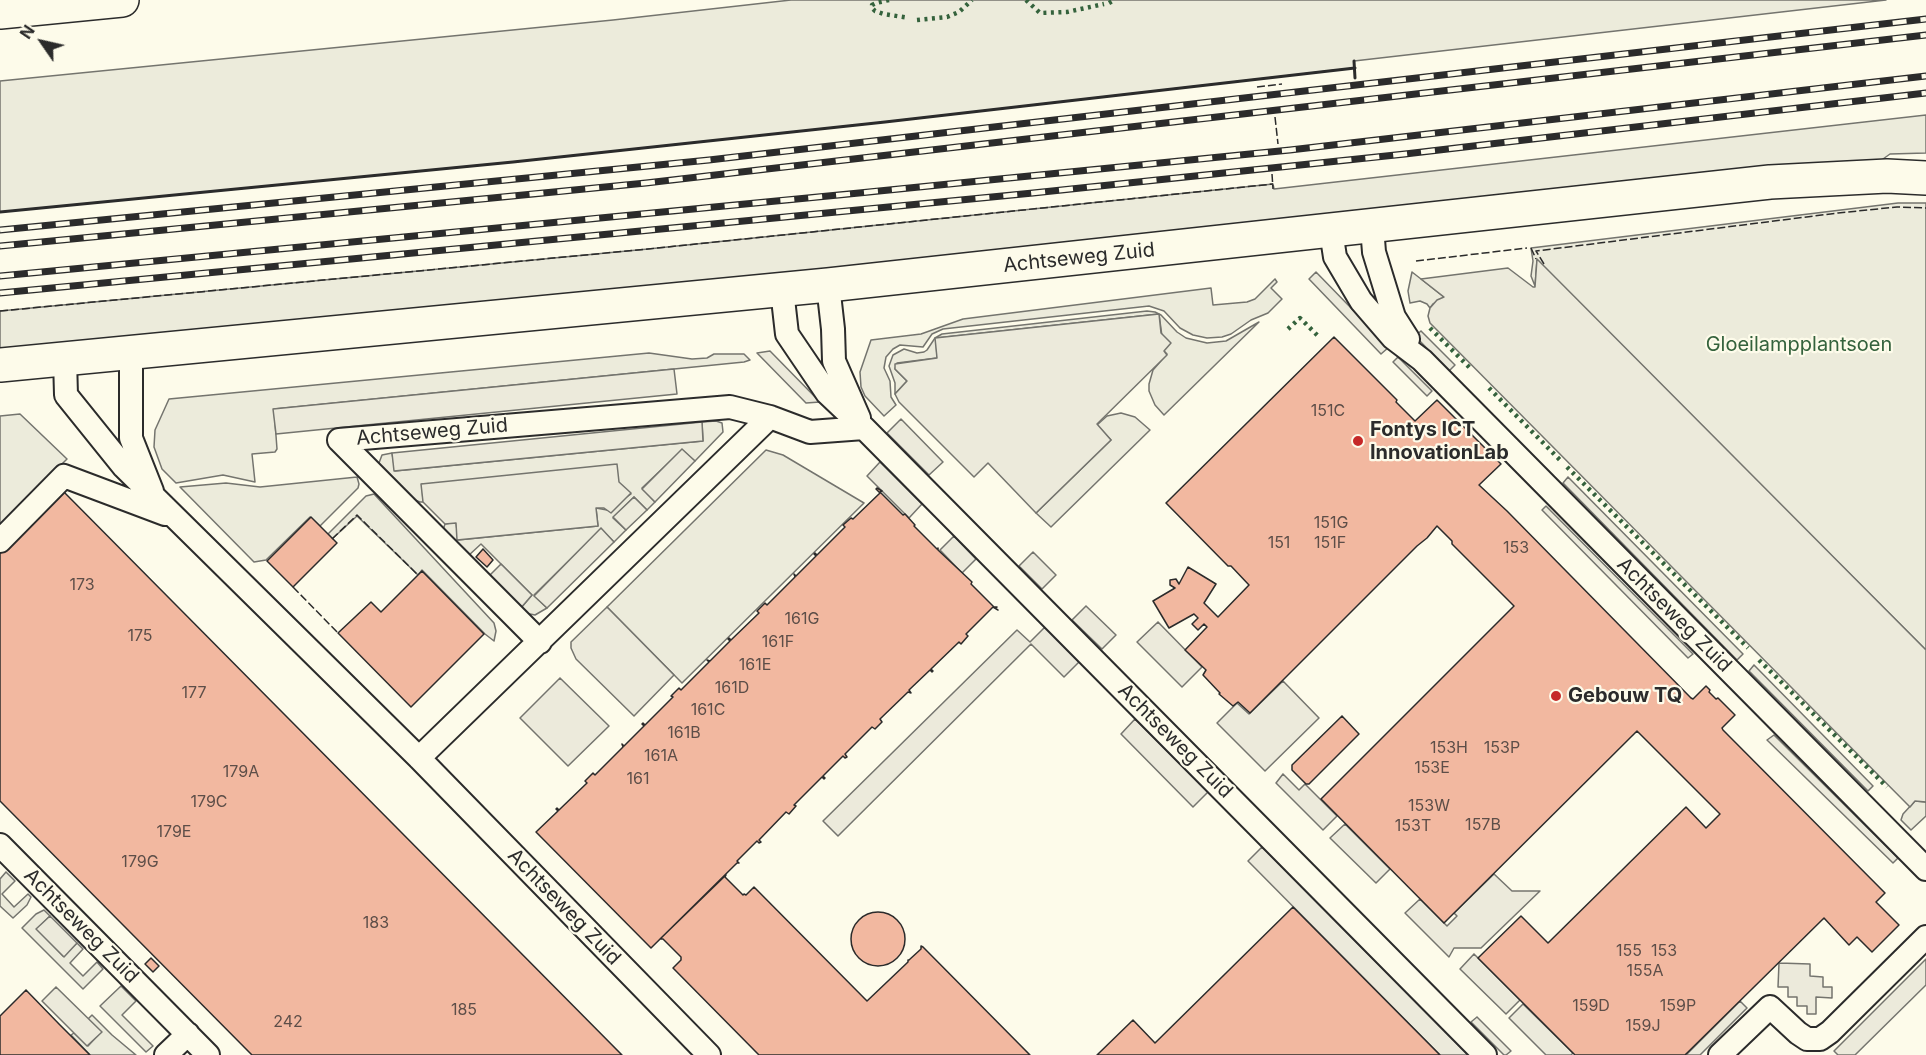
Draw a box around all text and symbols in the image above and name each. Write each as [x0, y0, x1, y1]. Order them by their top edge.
north arrow [12, 12, 72, 72]
text: N [15, 21, 39, 43]
street label: Achtseweg Zuid [1002, 238, 1156, 278]
park label: Gloeilampplantsoen [1706, 333, 1892, 357]
house number: 151C [1311, 401, 1345, 421]
street label: Achtseweg Zuid [355, 413, 509, 451]
place label: Fontys ICT InnovationLab [1370, 418, 1509, 465]
marker: Fontys ICT InnovationLab [1351, 434, 1365, 448]
house number: 151G [1314, 513, 1348, 533]
house number: 151 [1268, 533, 1290, 553]
house number: 151F [1314, 533, 1346, 553]
house number: 153 [1503, 538, 1529, 558]
street label: Achtseweg Zuid [1612, 553, 1736, 677]
house number: 173 [69, 575, 95, 595]
house number: 161G [785, 609, 819, 629]
house number: 175 [127, 626, 153, 646]
house number: 161F [762, 632, 794, 652]
house number: 161E [739, 655, 771, 675]
house number: 161D [715, 678, 749, 698]
street label: Achtseweg Zuid [1113, 679, 1237, 803]
house number: 177 [182, 683, 206, 703]
place label: Gebouw TQ [1568, 684, 1682, 708]
marker: Gebouw TQ [1549, 689, 1563, 703]
house number: 161C [691, 700, 725, 720]
house number: 161B [667, 723, 701, 743]
house number: 153H [1430, 738, 1468, 758]
house number: 153P [1484, 738, 1520, 758]
house number: 161A [644, 746, 678, 766]
house number: 153E [1414, 758, 1450, 778]
house number: 179A [223, 762, 259, 782]
house number: 161 [627, 769, 649, 789]
house number: 179C [190, 792, 228, 812]
house number: 153W [1408, 796, 1450, 816]
house number: 157B [1465, 815, 1501, 835]
house number: 153T [1395, 816, 1431, 836]
house number: 179E [157, 822, 191, 842]
street label: Achtseweg Zuid [502, 844, 626, 970]
house number: 179G [121, 852, 159, 872]
street label: Achtseweg Zuid [19, 864, 143, 988]
house number: 183 [363, 913, 389, 933]
house number: 155 [1616, 941, 1642, 961]
house number: 153 [1651, 941, 1677, 961]
house number: 155A [1627, 961, 1664, 981]
house number: 159D [1572, 996, 1610, 1016]
house number: 159P [1660, 996, 1696, 1016]
house number: 185 [451, 1000, 477, 1020]
house number: 242 [273, 1012, 303, 1032]
house number: 159J [1625, 1016, 1661, 1036]

